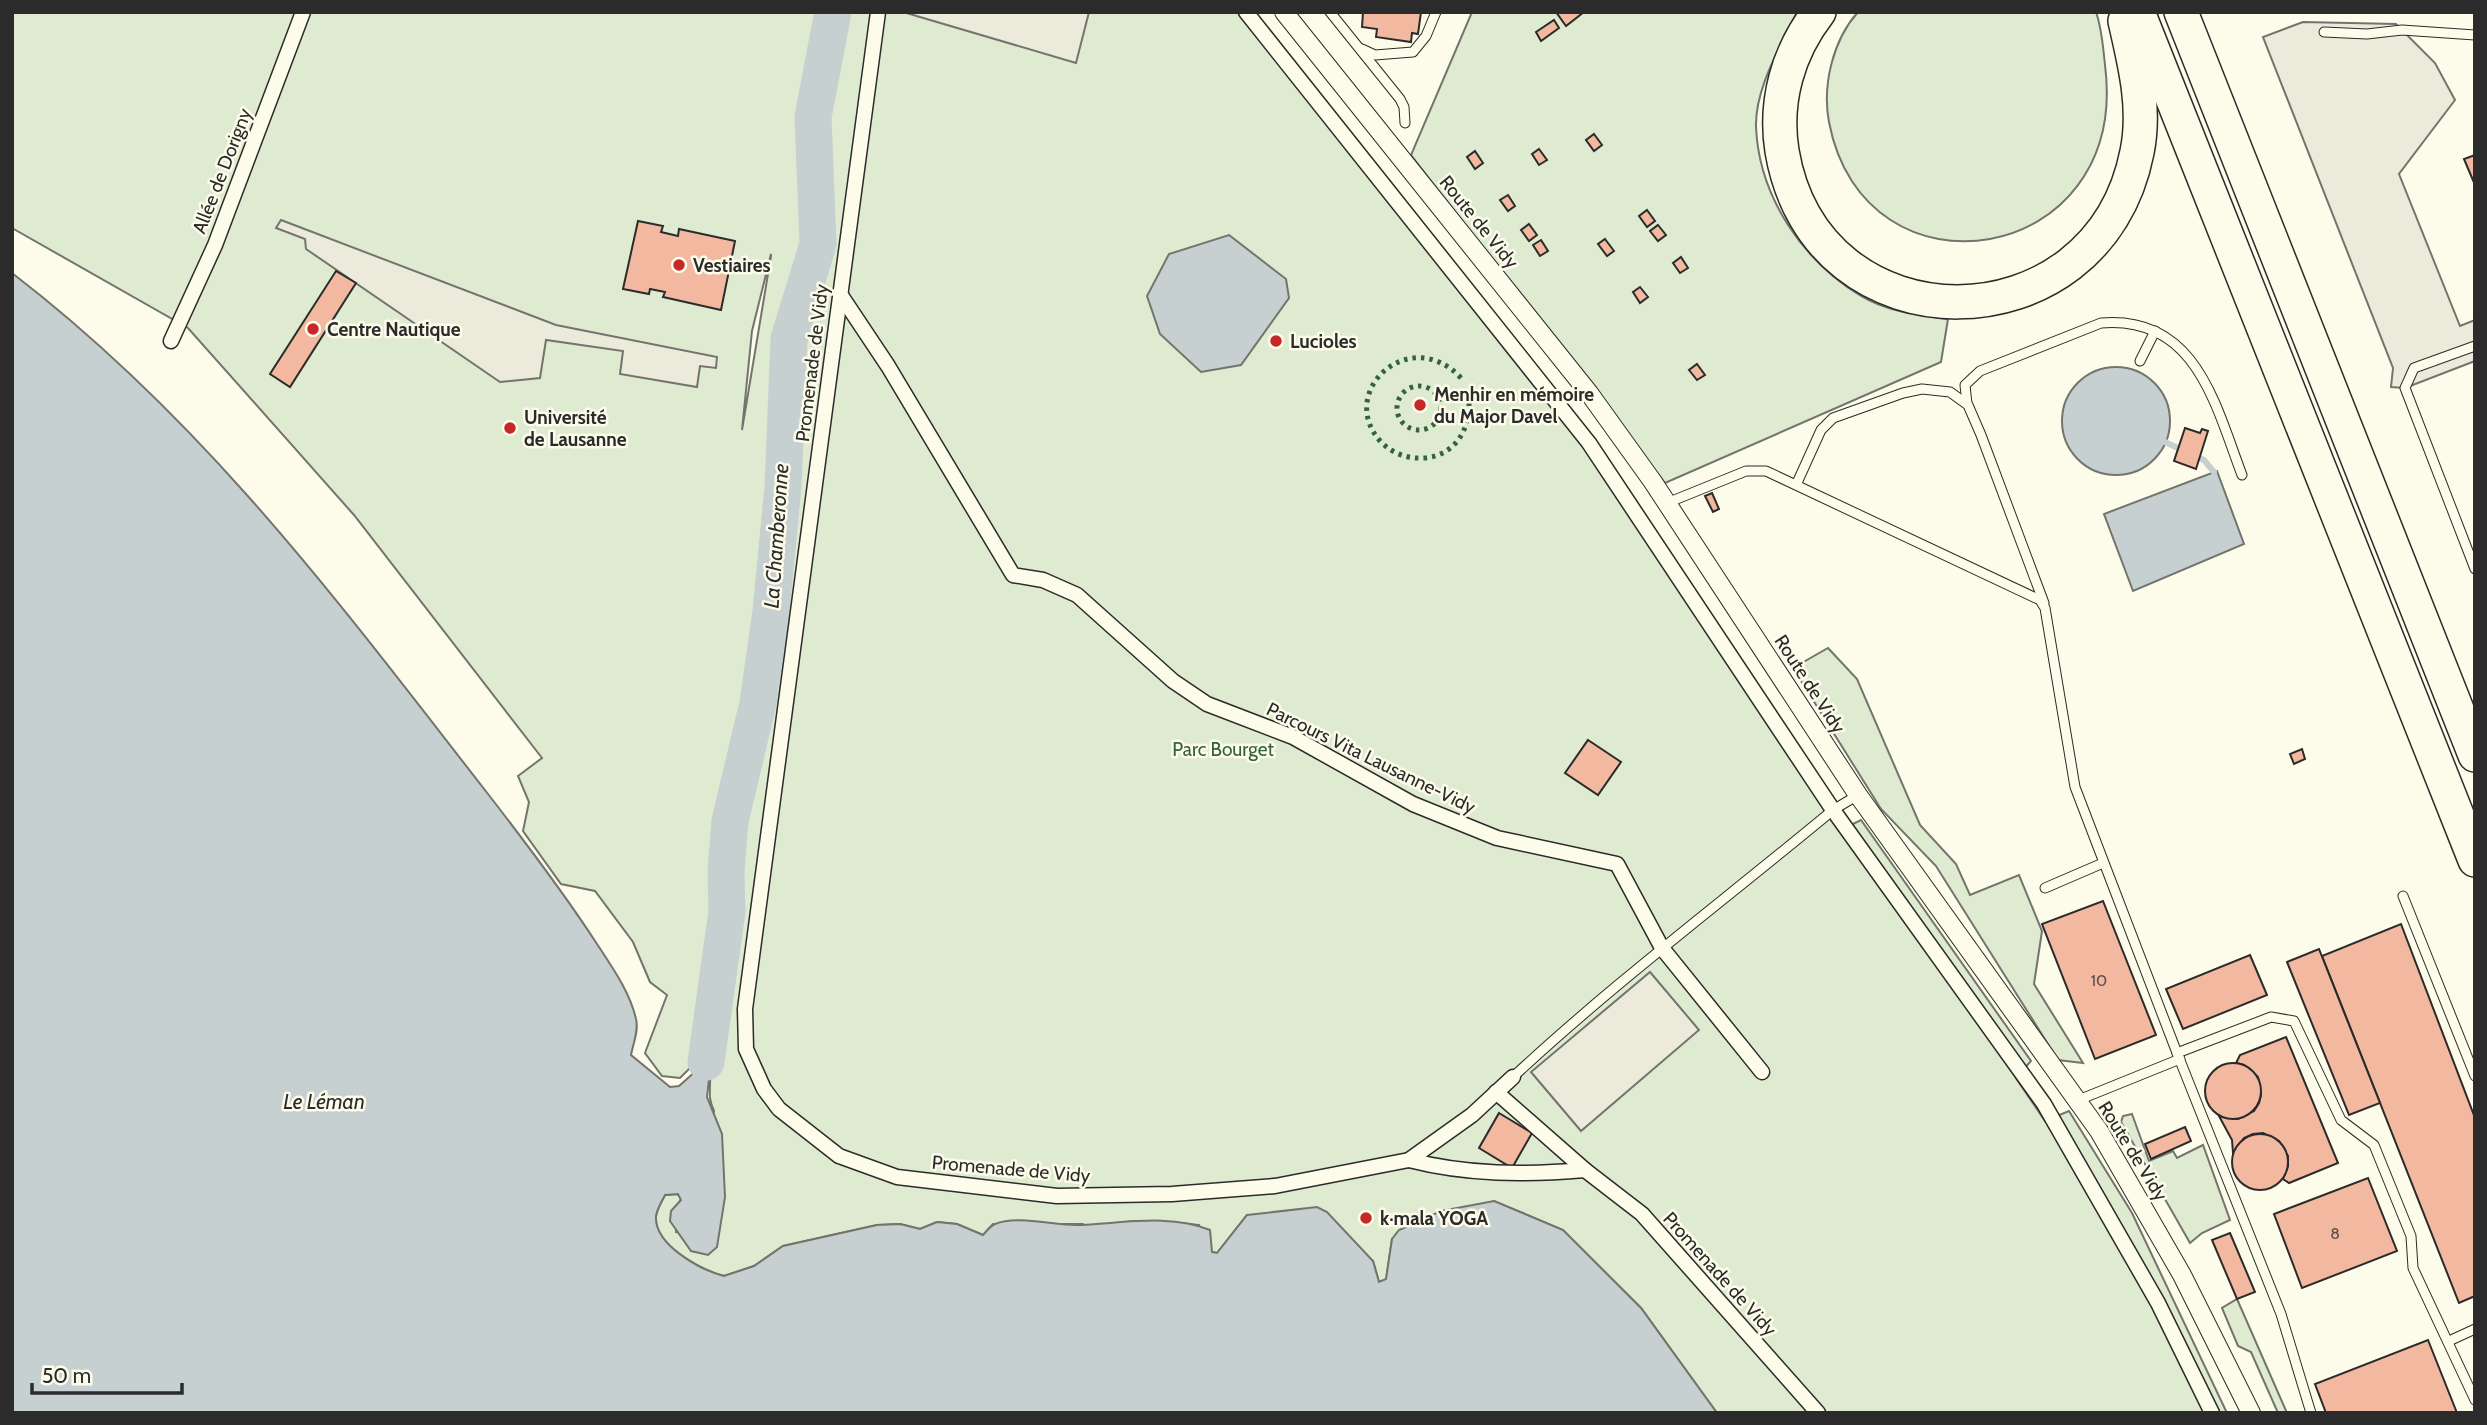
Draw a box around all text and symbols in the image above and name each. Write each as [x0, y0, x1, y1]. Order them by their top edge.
street label: Allée de Dorigny [188, 105, 257, 237]
street label: Route de Vidy [1435, 171, 1524, 273]
place label: Vestiaires [693, 254, 771, 277]
marker: Vestiaires [671, 257, 687, 273]
street label: Promenade de Vidy [791, 282, 833, 443]
place label: Centre Nautique [327, 318, 461, 341]
marker: Centre Nautique [305, 321, 321, 337]
place label: Lucioles [1290, 330, 1357, 353]
marker: Lucioles [1268, 333, 1284, 349]
place label: Menhir en mémoire du Major Davel [1434, 383, 1594, 428]
marker: Menhir en mémoire du Major Davel [1412, 397, 1428, 413]
place label: Université de Lausanne [524, 406, 627, 451]
marker: Université de Lausanne [502, 420, 518, 436]
water label: La Chamberonne [758, 462, 794, 609]
street label: Route de Vidy [1770, 630, 1851, 738]
street label: Parcours Vita Lausanne-Vidy [1263, 697, 1480, 819]
park label: Parc Bourget [1172, 738, 1274, 761]
house number: 10 [2091, 971, 2107, 990]
water label: Le Léman [283, 1089, 365, 1114]
street label: Route de Vidy [2093, 1097, 2173, 1205]
street label: Promenade de Vidy [931, 1151, 1091, 1187]
place label: k·mala YOGA [1380, 1207, 1488, 1230]
street label: Promenade de Vidy [1658, 1207, 1782, 1341]
marker: k·mala YOGA [1358, 1210, 1374, 1226]
house number: 8 [2330, 1224, 2340, 1243]
scale bar [32, 1352, 182, 1396]
text: 50 m [42, 1363, 91, 1388]

